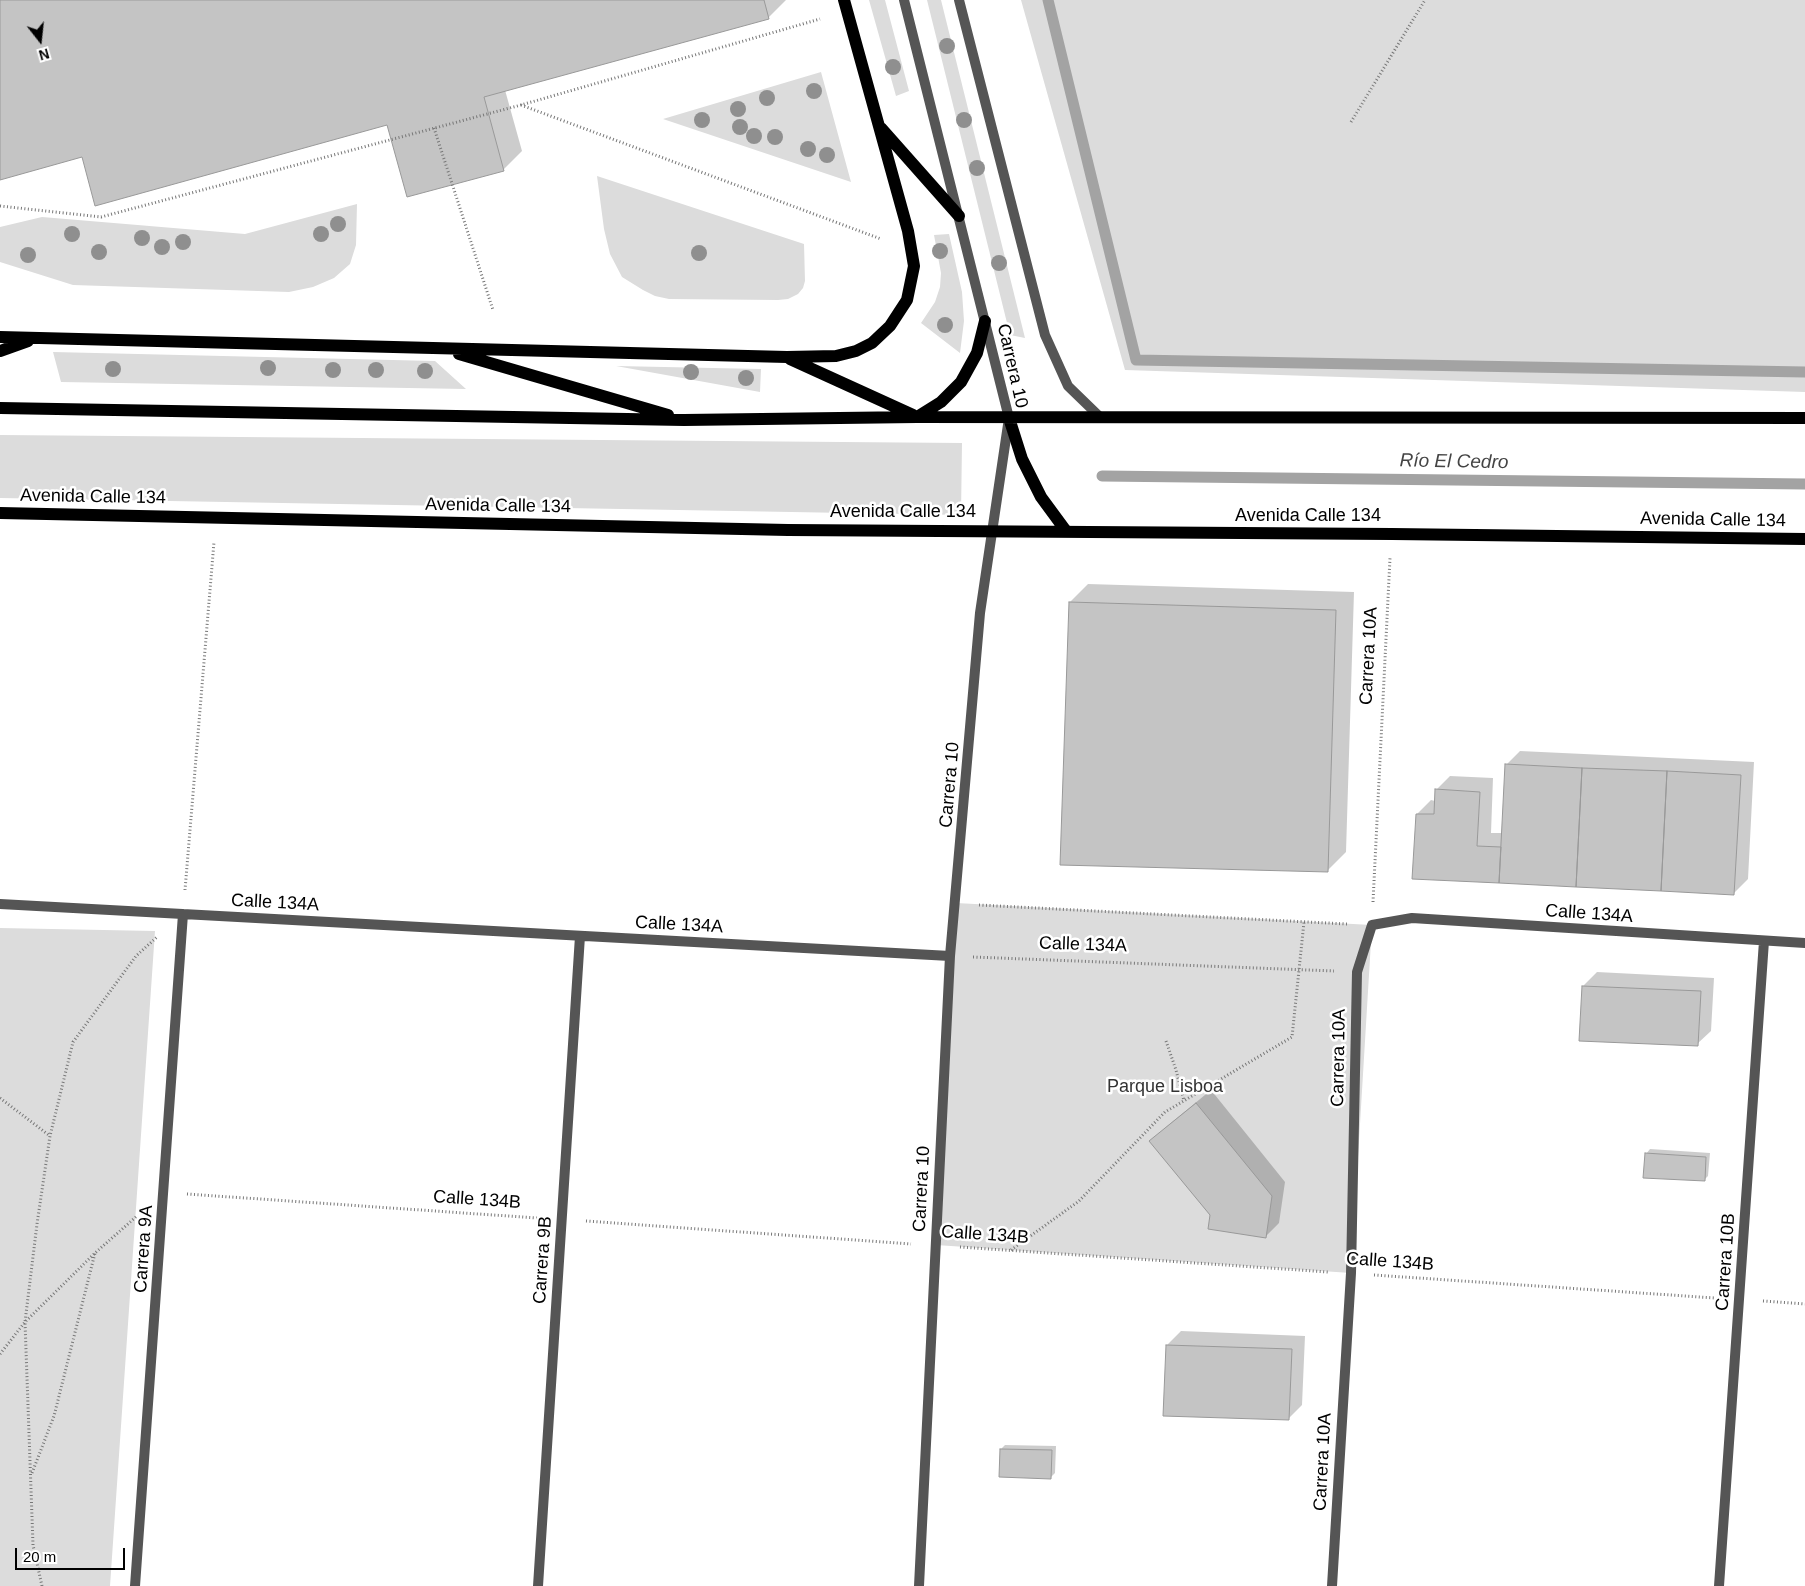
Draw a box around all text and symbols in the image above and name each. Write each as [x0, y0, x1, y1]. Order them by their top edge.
north arrow [15, 15, 65, 65]
text: N [37, 45, 51, 64]
street label: Carrera 10 [992, 322, 1032, 410]
water label: Río El Cedro [1399, 450, 1509, 474]
street label: Avenida Calle 134 [20, 485, 166, 509]
street label: Avenida Calle 134 [425, 494, 571, 518]
street label: Avenida Calle 134 [830, 501, 976, 523]
street label: Avenida Calle 134 [1235, 505, 1381, 527]
street label: Avenida Calle 134 [1640, 508, 1786, 532]
street label: Carrera 10A [1356, 606, 1382, 706]
street label: Carrera 10 [935, 741, 965, 829]
street label: Calle 134A [230, 890, 320, 916]
street label: Calle 134A [1544, 900, 1634, 928]
street label: Calle 134A [634, 912, 724, 938]
street label: Calle 134A [1039, 933, 1127, 957]
street label: Carrera 10A [1327, 1009, 1351, 1107]
park label: Parque Lisboa [1107, 1076, 1223, 1098]
street label: Carrera 10 [909, 1145, 935, 1233]
street label: Calle 134B [432, 1186, 522, 1214]
street label: Carrera 9A [130, 1204, 158, 1294]
street label: Carrera 10B [1712, 1212, 1740, 1312]
street label: Carrera 9B [529, 1215, 557, 1305]
street label: Calle 134B [940, 1221, 1030, 1249]
street label: Calle 134B [1345, 1248, 1435, 1276]
street label: Carrera 10A [1310, 1412, 1336, 1512]
scale bar [18, 1538, 128, 1570]
text: 20 m [23, 1548, 56, 1565]

